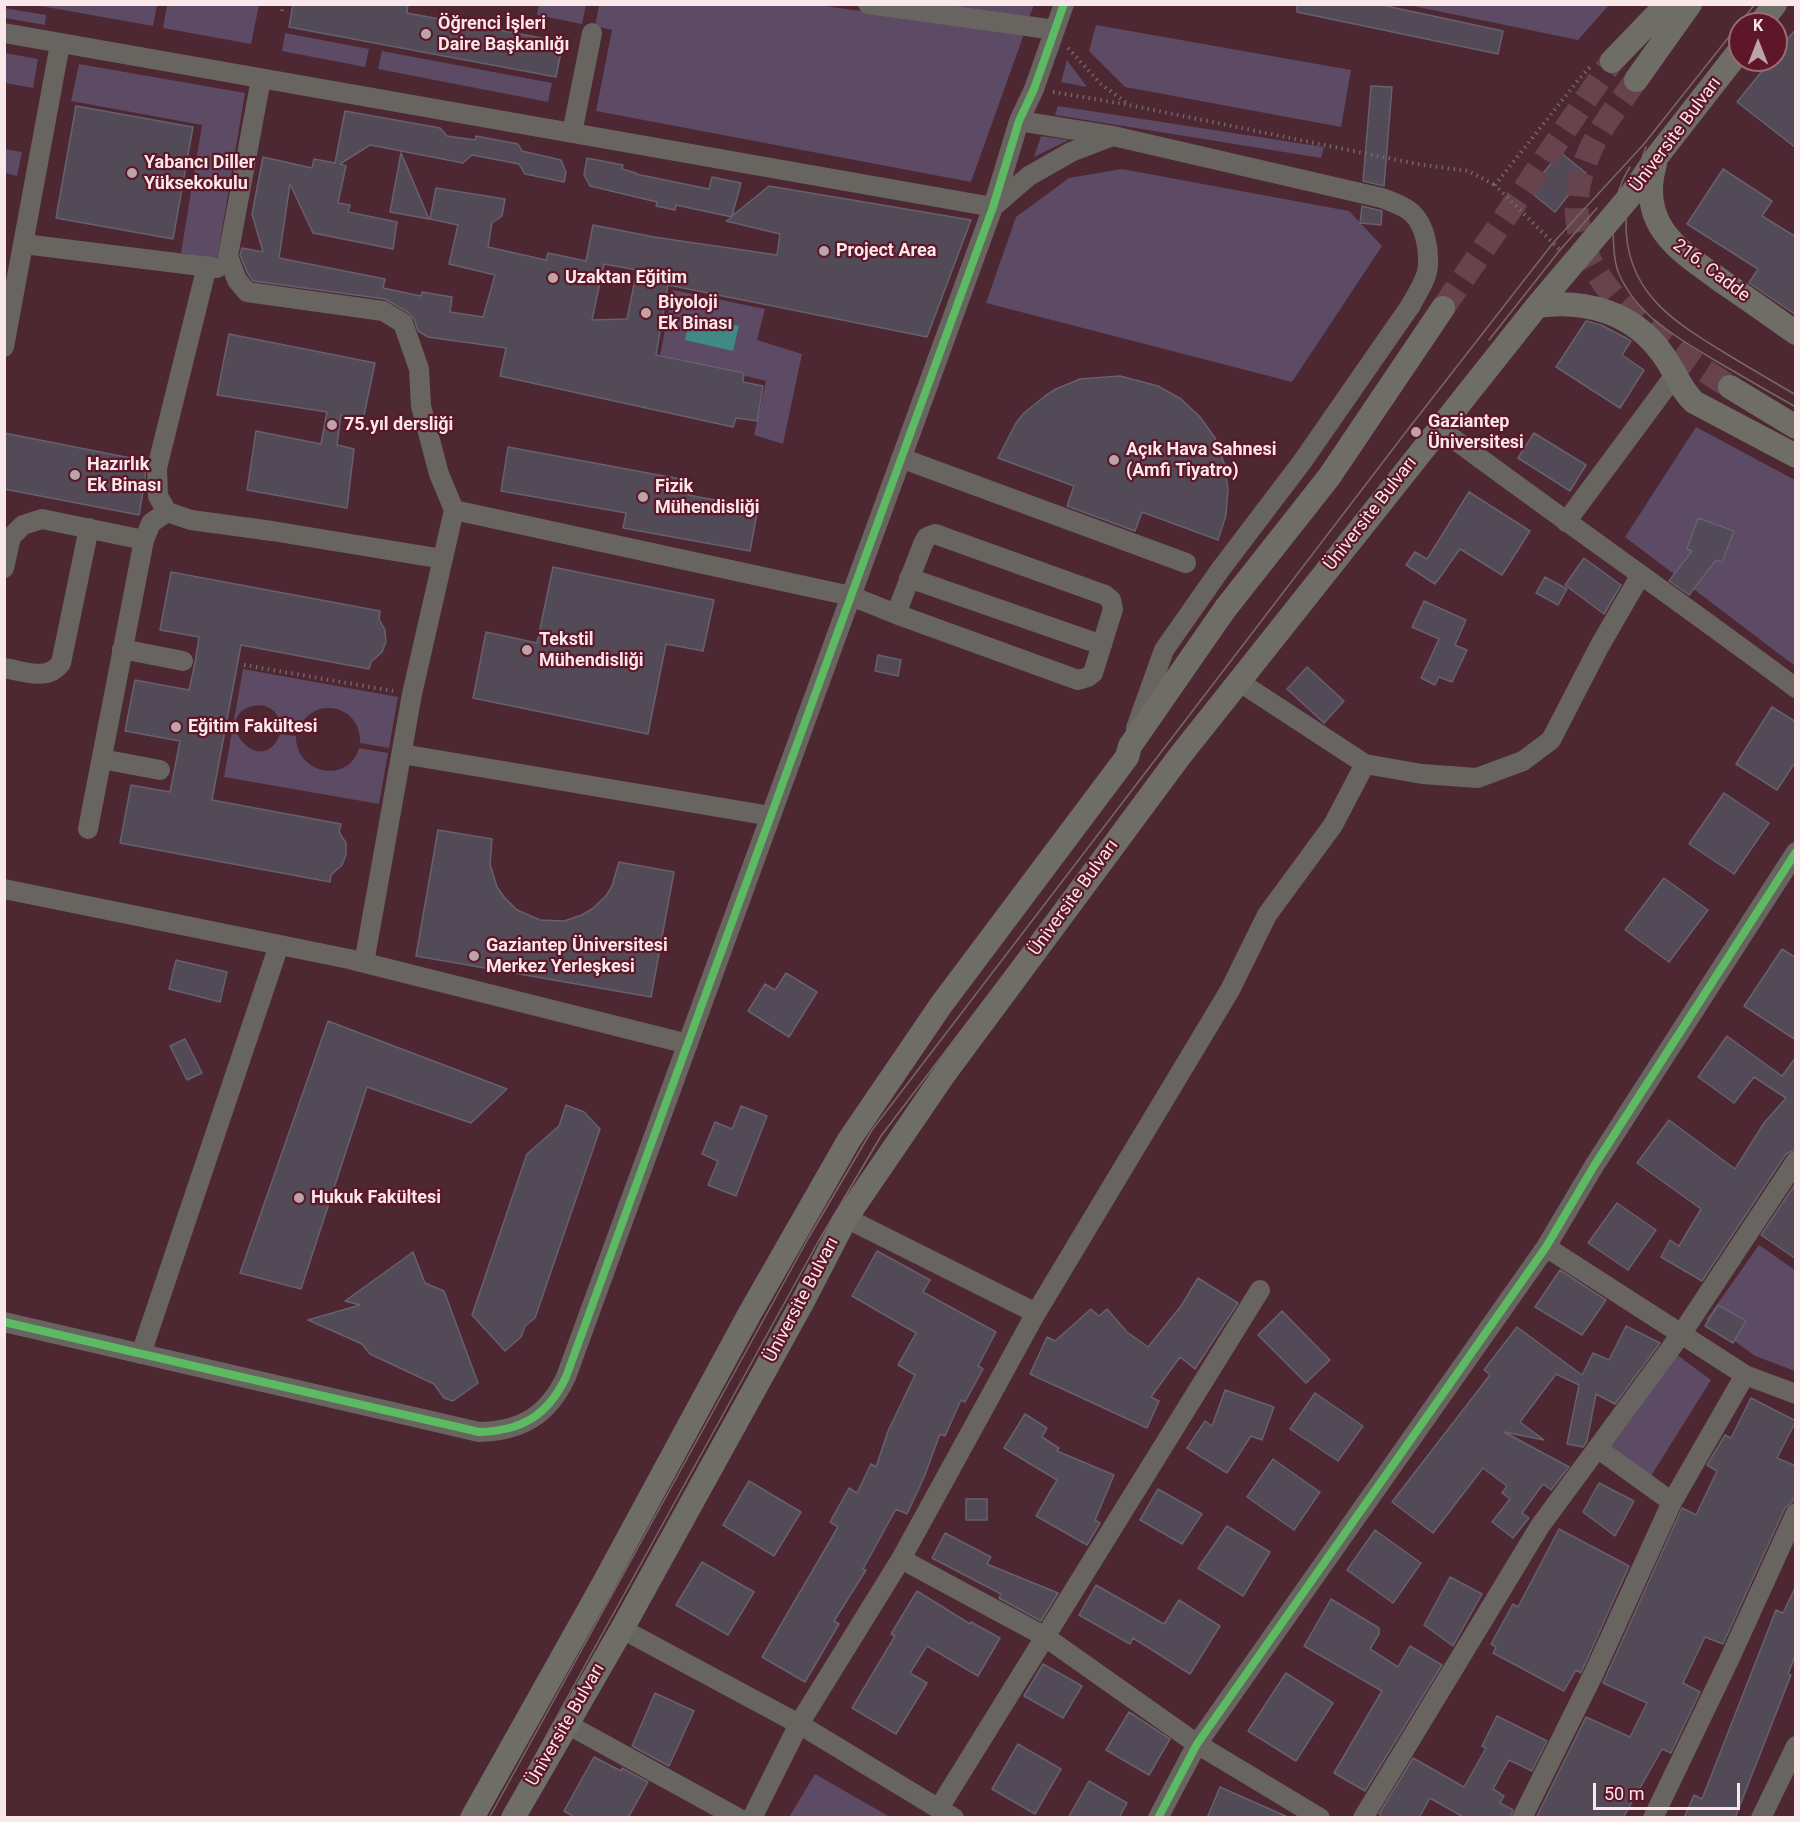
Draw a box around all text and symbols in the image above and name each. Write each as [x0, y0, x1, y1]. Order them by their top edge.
north arrow [1728, 12, 1788, 72]
place label: Öğrenci İşleri Daire Başkanlığı [438, 13, 569, 56]
text: K [1753, 16, 1763, 35]
marker: Öğrenci İşleri Daire Başkanlığı [419, 27, 433, 41]
street label: Üniversite Bulvarı [1626, 73, 1726, 197]
place label: Yabancı Diller Yüksekokulu [144, 152, 255, 195]
marker: Yabancı Diller Yüksekokulu [125, 166, 139, 180]
street label: 216. Cadde [1668, 235, 1754, 307]
place label: Project Area [836, 240, 936, 262]
marker: Project Area [817, 244, 831, 258]
place label: Uzaktan Eğitim [565, 267, 687, 289]
marker: Uzaktan Eğitim [546, 271, 560, 285]
place label: Biyoloji Ek Binası [658, 292, 732, 334]
marker: Biyoloji Ek Binası [639, 306, 653, 320]
place label: Gaziantep Üniversitesi [1428, 411, 1524, 454]
place label: 75.yıl dersliği [344, 414, 453, 436]
marker: 75.yıl dersliği [325, 418, 339, 432]
marker: Gaziantep Üniversitesi [1409, 425, 1423, 439]
place label: Açık Hava Sahnesi (Amfi Tiyatro) [1126, 439, 1276, 482]
marker: Açık Hava Sahnesi (Amfi Tiyatro) [1107, 453, 1121, 467]
street label: Üniversite Bulvarı [1320, 453, 1422, 575]
place label: Hazırlık Ek Binası [87, 454, 161, 496]
marker: Hazırlık Ek Binası [68, 468, 82, 482]
place label: Fizik Mühendisliği [655, 476, 759, 518]
marker: Fizik Mühendisliği [636, 490, 650, 504]
place label: Tekstil Mühendisliği [539, 629, 643, 672]
marker: Tekstil Mühendisliği [520, 643, 534, 657]
place label: Eğitim Fakültesi [188, 716, 317, 738]
marker: Eğitim Fakültesi [169, 720, 183, 734]
street label: Üniversite Bulvarı [1025, 836, 1123, 960]
place label: Gaziantep Üniversitesi Merkez Yerleşkesi [486, 935, 668, 978]
marker: Gaziantep Üniversitesi Merkez Yerleşkesi [467, 949, 481, 963]
place label: Hukuk Fakültesi [311, 1187, 441, 1209]
marker: Hukuk Fakültesi [292, 1191, 306, 1205]
street label: Üniversite Bulvarı [760, 1234, 844, 1366]
street label: Üniversite Bulvarı [522, 1660, 610, 1790]
scale bar [1596, 1771, 1743, 1809]
text: 50 m [1604, 1783, 1644, 1804]

